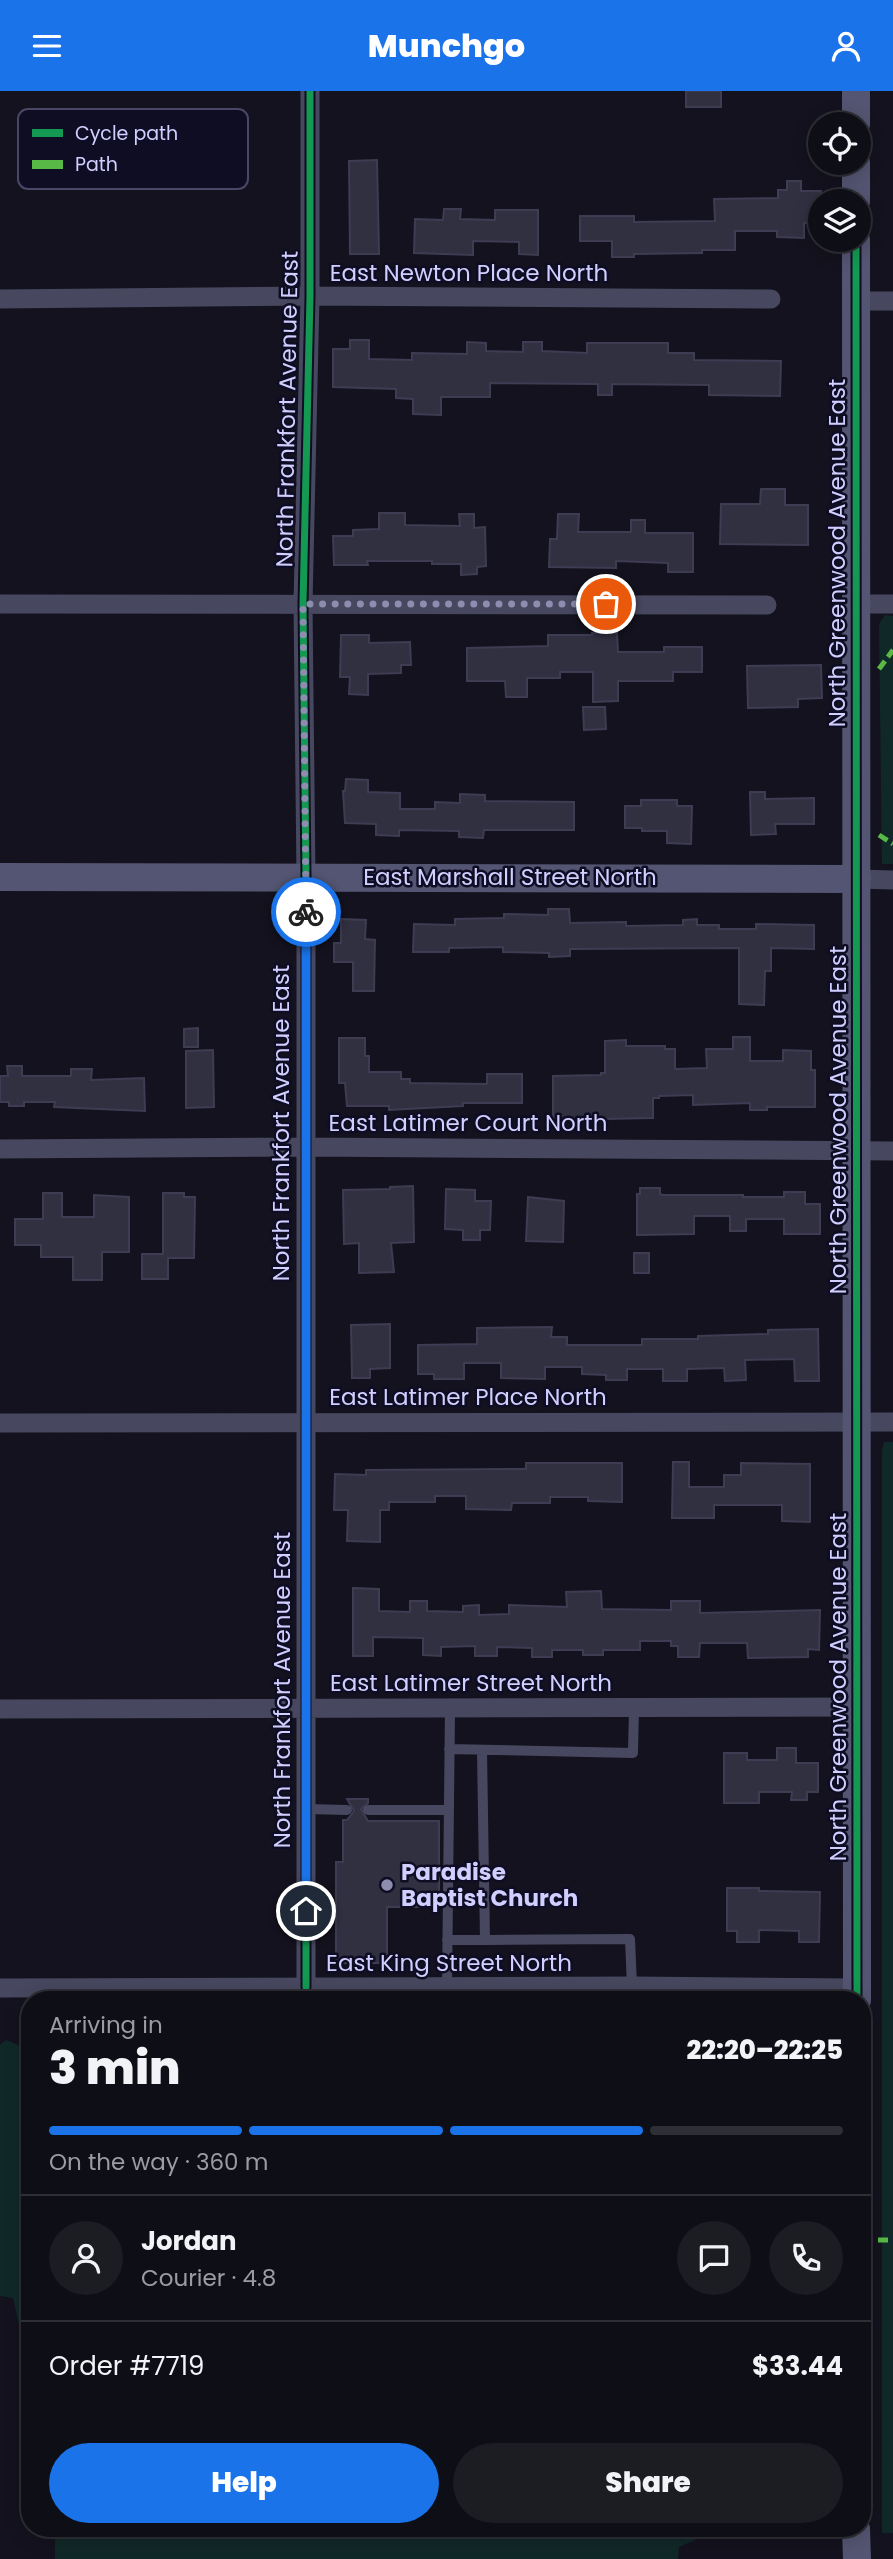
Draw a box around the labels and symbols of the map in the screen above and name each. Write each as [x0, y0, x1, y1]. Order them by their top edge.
legend [18, 109, 248, 189]
text: Cycle path [75, 120, 178, 147]
text: Path [75, 151, 118, 178]
street label: North Frankfort Avenue East [268, 250, 306, 568]
street label: East Newton Place North [330, 257, 608, 289]
street label: North Greenwood Avenue East [821, 379, 853, 727]
pin [576, 574, 636, 634]
street label: East Marshall Street North [363, 861, 657, 893]
courier [271, 877, 341, 947]
street label: North Greenwood Avenue East [822, 946, 854, 1294]
street label: North Frankfort Avenue East [265, 965, 297, 1281]
street label: East Latimer Court North [329, 1107, 607, 1139]
street label: East Latimer Place North [329, 1381, 607, 1413]
street label: North Greenwood Avenue East [822, 1513, 854, 1861]
street label: North Frankfort Avenue East [266, 1532, 298, 1848]
street label: East Latimer Street North [330, 1667, 612, 1699]
place label: Paradise Baptist Church [401, 1856, 578, 1914]
marker: Paradise Baptist Church [379, 1877, 395, 1893]
pin [276, 1881, 336, 1941]
street label: East King Street North [326, 1947, 572, 1979]

